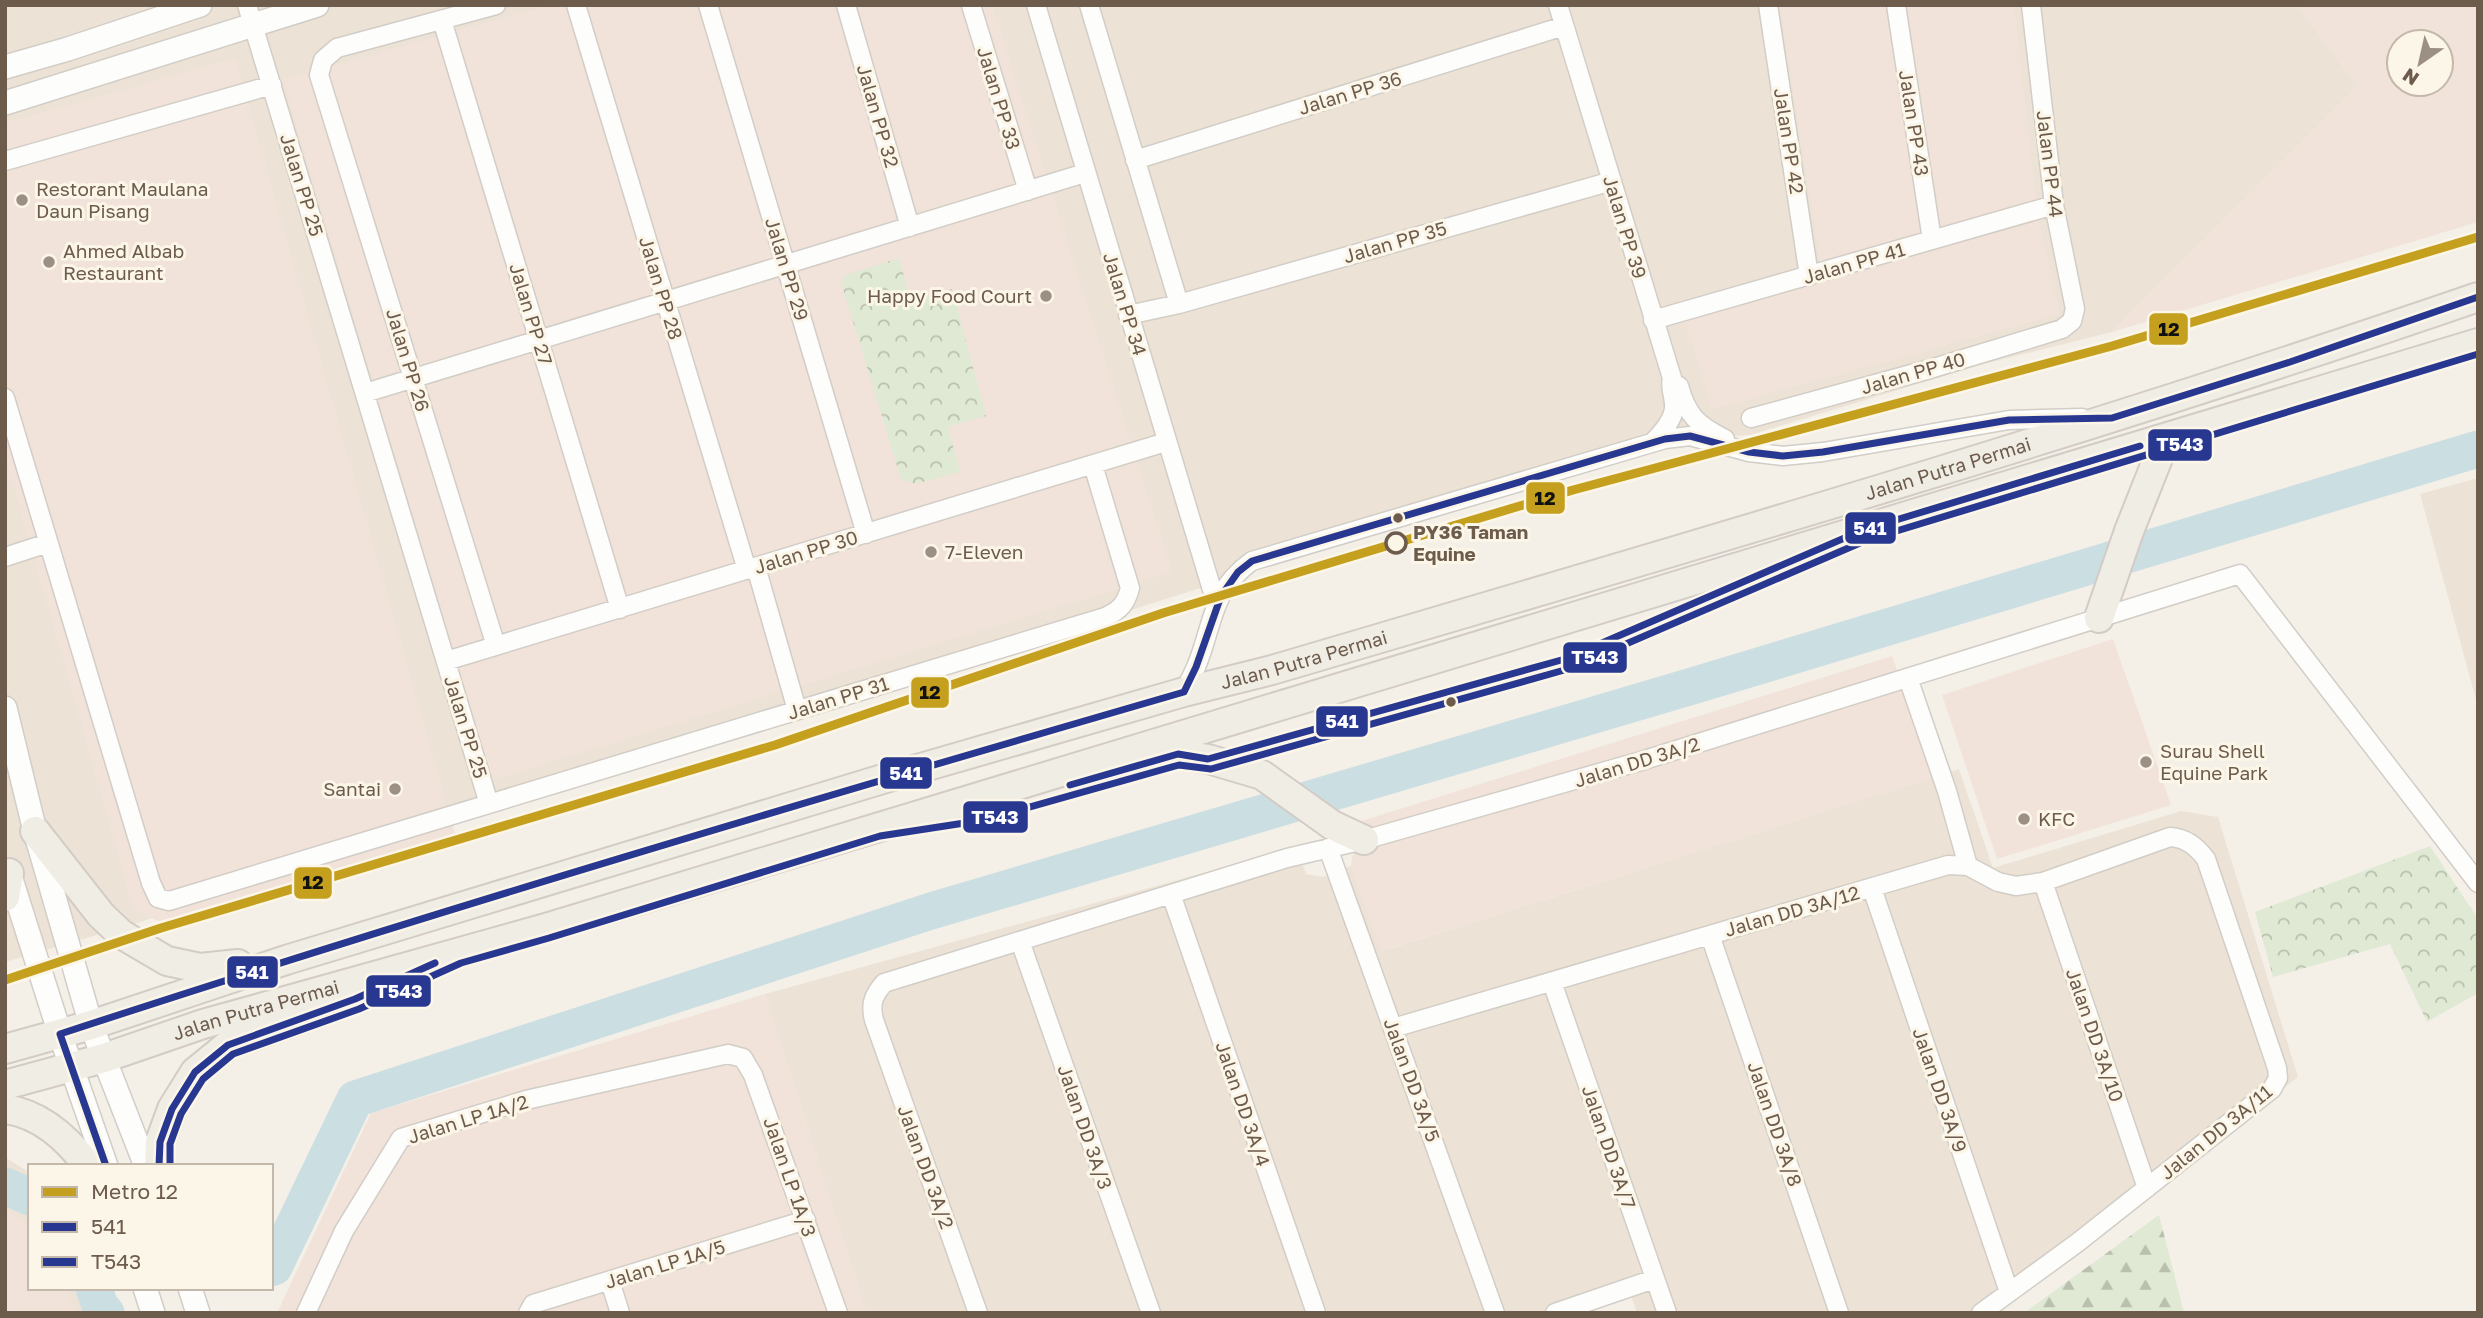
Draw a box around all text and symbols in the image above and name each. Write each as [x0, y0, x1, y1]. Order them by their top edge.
north arrow [2385, 28, 2455, 98]
street label: Jalan PP 33 [973, 44, 1026, 152]
street label: Jalan PP 32 [853, 62, 904, 170]
text: N [2398, 64, 2423, 91]
street label: Jalan PP 36 [1295, 66, 1404, 119]
street label: Jalan PP 43 [1895, 68, 1934, 178]
street label: Jalan PP 42 [1770, 86, 1809, 195]
street label: Jalan PP 44 [2033, 109, 2068, 219]
street label: Jalan PP 25 [276, 131, 329, 239]
street label: Jalan PP 39 [1599, 172, 1652, 281]
place label: Restorant Maulana Daun Pisang [36, 177, 208, 222]
marker: Restorant Maulana Daun Pisang [14, 192, 30, 208]
street label: Jalan PP 29 [761, 214, 814, 323]
street label: Jalan PP 35 [1341, 216, 1449, 267]
street label: Jalan PP 28 [635, 233, 688, 342]
street label: Jalan PP 41 [1800, 237, 1907, 288]
place label: Ahmed Albab Restaurant [63, 239, 184, 284]
street label: Jalan PP 34 [1099, 249, 1152, 358]
marker: Ahmed Albab Restaurant [41, 254, 57, 270]
street label: Jalan PP 27 [505, 260, 558, 368]
place label: Happy Food Court [867, 284, 1032, 307]
marker: Happy Food Court [1038, 288, 1054, 304]
street label: Jalan PP 26 [382, 305, 435, 414]
line badge: 12 [2148, 312, 2189, 346]
text: 12 [2158, 317, 2180, 340]
street label: Jalan PP 40 [1858, 347, 1968, 398]
line badge: T543 [2147, 428, 2213, 462]
street label: Jalan Putra Permai [1862, 432, 2034, 504]
text: T543 [2156, 432, 2204, 455]
line badge: 12 [1525, 481, 1566, 515]
text: 12 [1534, 486, 1556, 509]
unlabelled marker [1391, 511, 1405, 525]
line badge: 541 [1844, 511, 1897, 545]
text: 541 [1853, 516, 1887, 539]
place label: PY36 Taman Equine [1413, 520, 1528, 565]
street label: Jalan PP 30 [751, 525, 860, 578]
marker: PY36 Taman Equine [1385, 532, 1407, 554]
place label: 7-Eleven [945, 540, 1023, 563]
marker: 7-Eleven [923, 544, 939, 560]
street label: Jalan Putra Permai [1218, 625, 1390, 693]
line badge: T543 [1562, 641, 1628, 674]
text: T543 [1571, 645, 1619, 668]
street label: Jalan PP 31 [785, 671, 891, 724]
street label: Jalan PP 25 [440, 673, 493, 781]
line badge: 12 [910, 676, 950, 709]
text: 12 [919, 680, 941, 703]
unlabelled marker [1444, 695, 1458, 709]
line badge: 541 [1315, 705, 1369, 738]
text: 541 [1325, 709, 1359, 732]
street label: Jalan DD 3A/2 [1571, 732, 1702, 792]
place label: Surau Shell Equine Park [2160, 739, 2269, 784]
marker: Surau Shell Equine Park [2138, 754, 2154, 770]
line badge: 541 [879, 756, 933, 790]
text: 541 [889, 761, 923, 784]
place label: Santai [323, 777, 381, 800]
marker: Santai [387, 781, 403, 797]
line badge: T543 [962, 800, 1029, 834]
text: T543 [971, 805, 1019, 828]
place label: KFC [2038, 807, 2075, 830]
marker: KFC [2016, 811, 2032, 827]
line badge: 12 [293, 866, 333, 900]
text: 12 [302, 870, 324, 893]
street label: Jalan DD 3A/12 [1722, 880, 1862, 941]
line badge: 541 [226, 955, 279, 989]
text: 541 [235, 960, 269, 983]
street label: Jalan DD 3A/10 [2062, 965, 2129, 1105]
street label: Jalan Putra Permai [169, 974, 342, 1045]
line badge: T543 [365, 974, 432, 1008]
text: T543 [375, 979, 423, 1002]
street label: Jalan DD 3A/5 [1379, 1015, 1445, 1145]
street label: Jalan DD 3A/9 [1908, 1024, 1973, 1155]
street label: Jalan DD 3A/4 [1211, 1038, 1276, 1169]
street label: Jalan DD 3A/8 [1743, 1058, 1808, 1189]
street label: Jalan DD 3A/3 [1053, 1062, 1118, 1192]
street label: Jalan DD 3A/11 [2155, 1079, 2276, 1184]
street label: Jalan DD 3A/7 [1578, 1082, 1641, 1212]
street label: Jalan LP 1A/2 [405, 1089, 531, 1148]
street label: Jalan DD 3A/2 [893, 1102, 959, 1232]
street label: Jalan LP 1A/3 [759, 1114, 822, 1240]
legend [28, 1164, 273, 1290]
text: Metro 12 [91, 1178, 178, 1204]
text: 541 [91, 1213, 126, 1239]
street label: Jalan LP 1A/5 [602, 1234, 728, 1293]
text: T543 [91, 1248, 141, 1274]

